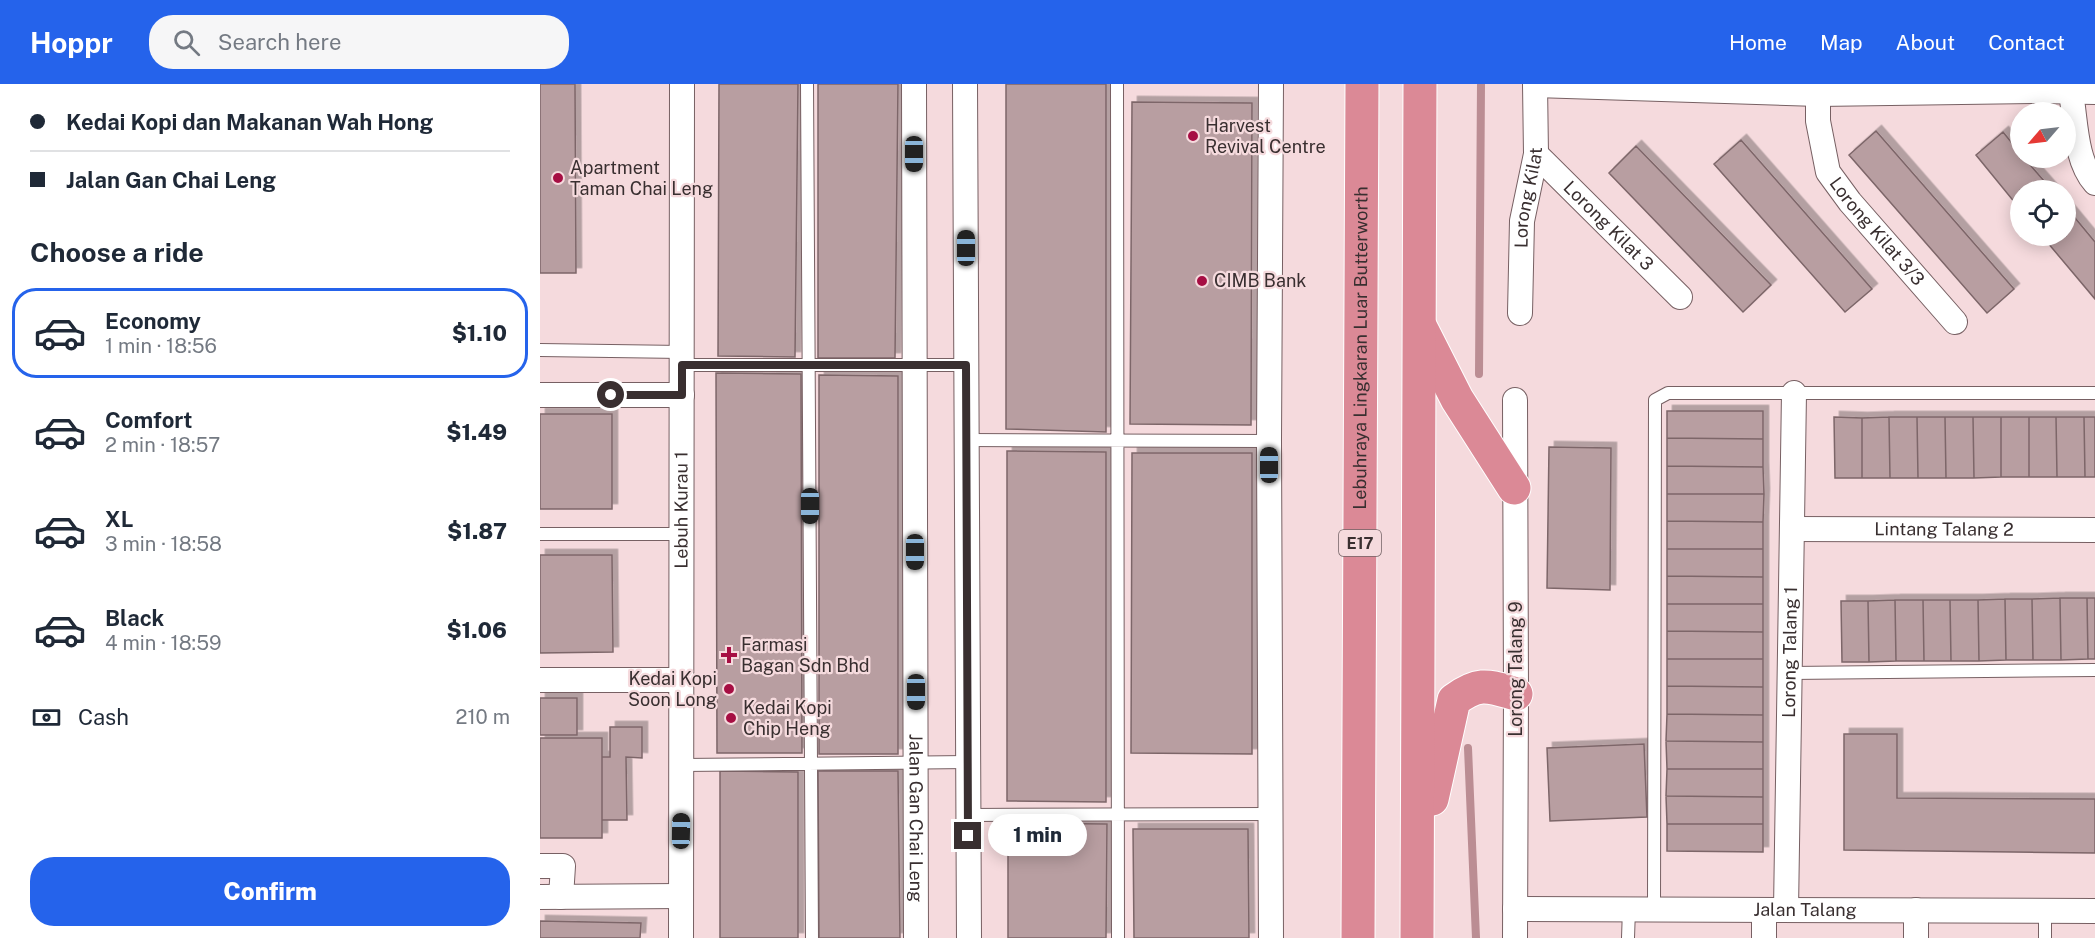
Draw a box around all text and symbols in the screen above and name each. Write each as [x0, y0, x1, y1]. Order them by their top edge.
search box [149, 15, 569, 69]
text: Hoppr [30, 26, 113, 59]
icon: search [170, 26, 203, 59]
text: Search here [218, 29, 341, 55]
text: Home [1729, 30, 1787, 55]
text: Map [1820, 30, 1863, 55]
text: About [1896, 30, 1955, 55]
text: Contact [1988, 30, 2065, 55]
north arrow [2010, 102, 2076, 168]
map controls [2010, 102, 2076, 246]
text: Kedai Kopi dan Makanan Wah Hong [66, 109, 433, 135]
place label: Harvest Revival Centre [1205, 115, 1326, 157]
marker: Harvest Revival Centre [1186, 129, 1200, 143]
car [905, 136, 923, 172]
street label: Lorong Kilat [1510, 147, 1546, 248]
place label: Apartment Taman Chai Leng [570, 157, 713, 199]
text: Jalan Gan Chai Leng [66, 167, 276, 193]
marker: Apartment Taman Chai Leng [551, 171, 565, 185]
street label: Lorong Kilat 3/3 [1825, 173, 1929, 290]
street label: Lorong Kilat 3 [1560, 177, 1658, 274]
button: locate [2010, 180, 2076, 246]
street label: Lebuhraya Lingkaran Luar Butterworth [1349, 186, 1372, 510]
car [957, 230, 975, 266]
text: Choose a ride [30, 236, 204, 268]
place label: CIMB Bank [1214, 270, 1306, 291]
marker: CIMB Bank [1195, 274, 1209, 288]
icon: car [33, 306, 87, 360]
text: Economy [105, 308, 201, 334]
text: $1.10 [452, 320, 507, 346]
text: 1 min · 18:56 [105, 334, 217, 358]
route start [597, 381, 624, 408]
icon: car [33, 405, 87, 459]
text: Comfort [105, 407, 192, 433]
text: $1.49 [446, 419, 507, 445]
text: 2 min · 18:57 [105, 433, 220, 457]
car [1260, 447, 1278, 483]
street label: Lebuh Kurau 1 [670, 451, 692, 569]
car [801, 488, 819, 524]
icon: car [33, 504, 87, 558]
text: XL [105, 506, 133, 532]
text: $1.87 [447, 518, 507, 544]
street label: Lintang Talang 2 [1874, 518, 2014, 540]
road number: E17 [1339, 530, 1381, 556]
text: 3 min · 18:58 [105, 532, 222, 556]
car [906, 534, 924, 570]
street label: Lorong Talang 1 [1778, 586, 1801, 718]
street label: Lorong Talang 9 [1505, 601, 1526, 737]
icon: car [33, 603, 87, 657]
text: Black [105, 605, 164, 631]
text: $1.06 [446, 617, 507, 643]
text: 4 min · 18:59 [105, 631, 221, 655]
place label: Farmasi Bagan Sdn Bhd [741, 634, 870, 676]
marker: Farmasi Bagan Sdn Bhd [722, 648, 736, 662]
place label: Kedai Kopi Soon Long [628, 668, 717, 710]
car [907, 674, 925, 710]
marker: Kedai Kopi Soon Long [722, 682, 736, 696]
place label: Kedai Kopi Chip Heng [743, 697, 832, 739]
icon: cash [30, 701, 63, 734]
text: Cash [78, 704, 129, 730]
text: 210 m [456, 705, 510, 729]
marker: Kedai Kopi Chip Heng [724, 711, 738, 725]
street label: Jalan Gan Chai Leng [906, 734, 927, 902]
car [672, 813, 690, 849]
callout: 1 min [989, 815, 1088, 857]
route end [954, 822, 981, 849]
text: 1 min [1013, 823, 1062, 847]
button: Confirm [30, 857, 510, 926]
street label: Jalan Talang [1753, 899, 1857, 920]

